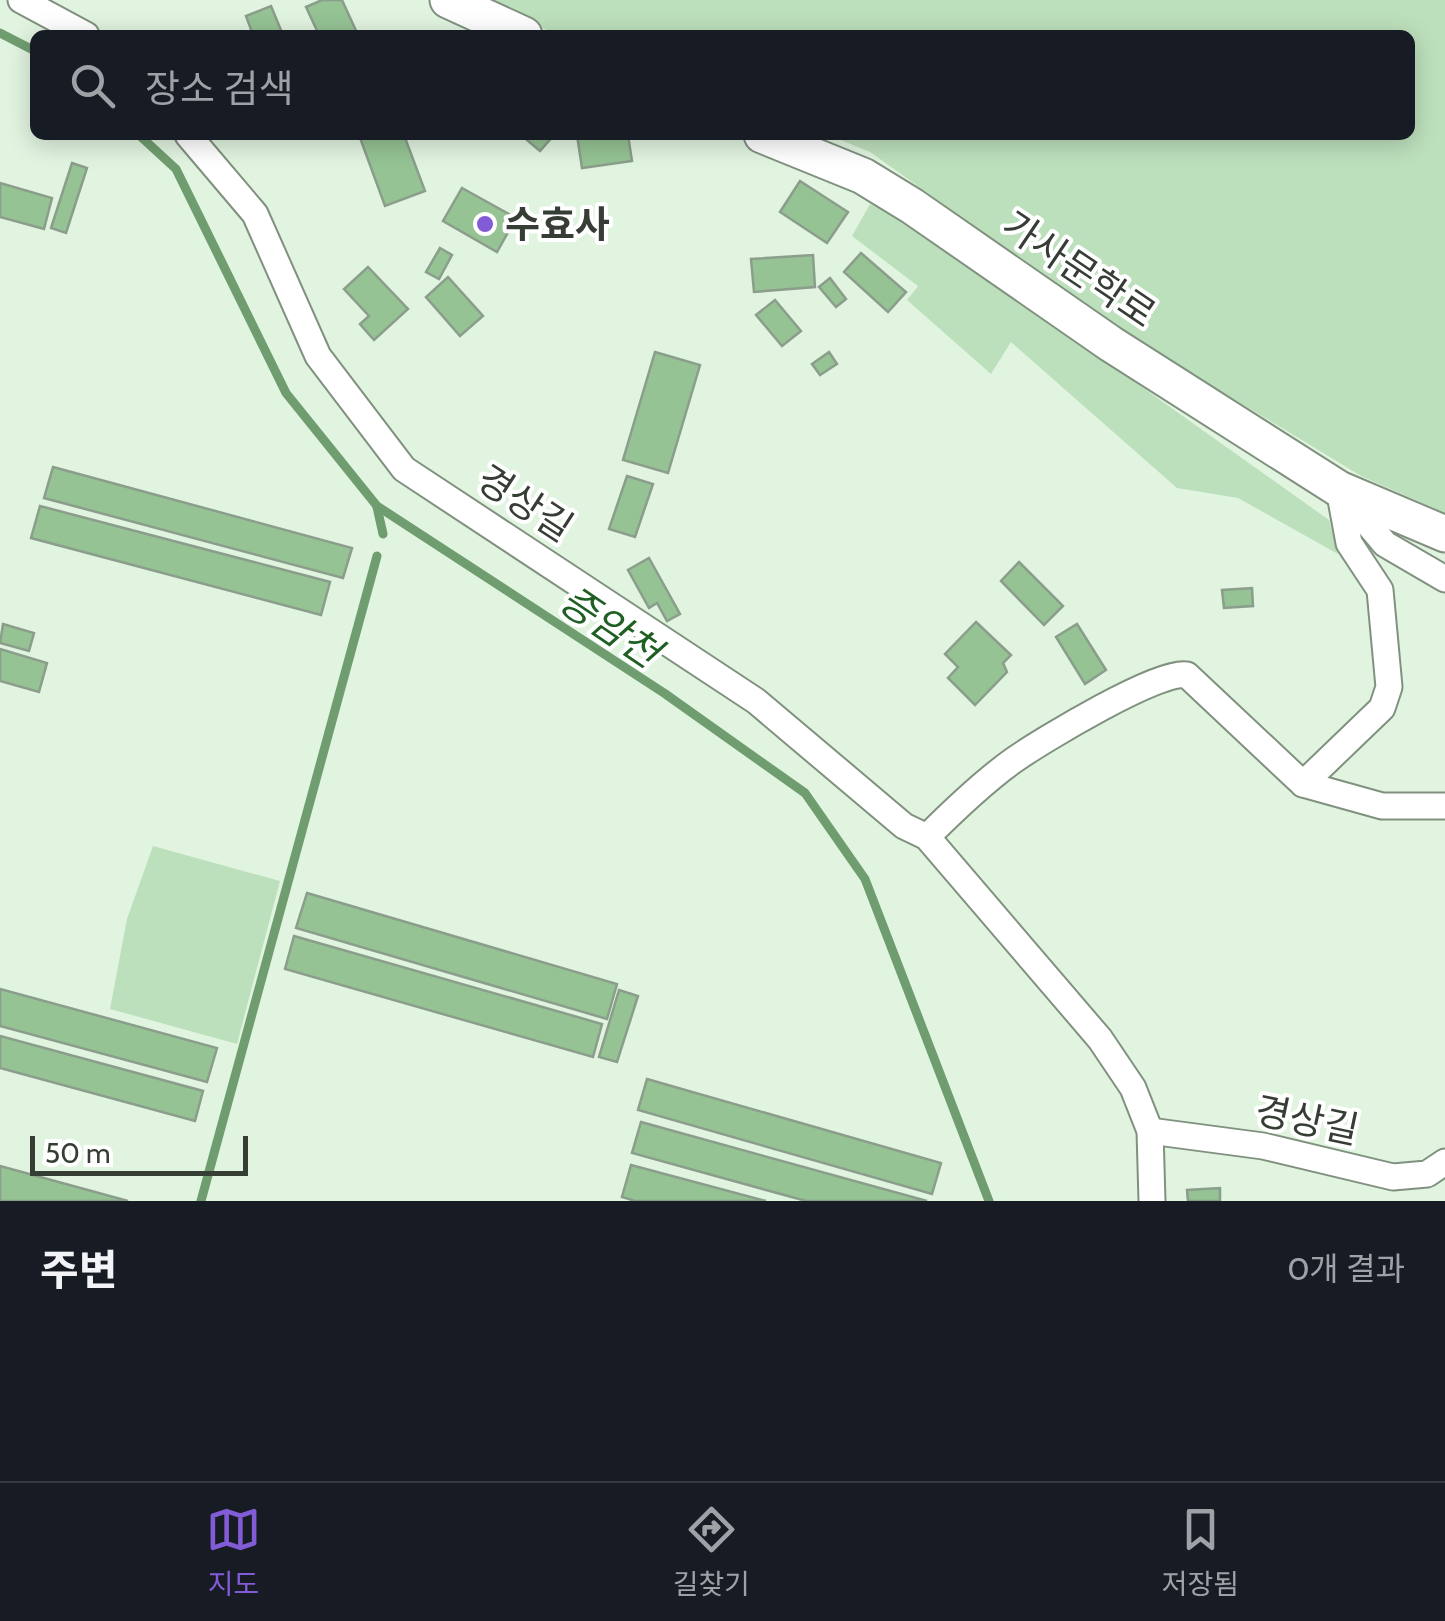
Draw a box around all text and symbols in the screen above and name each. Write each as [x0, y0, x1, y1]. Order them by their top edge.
search box [30, 30, 1415, 140]
icon: search [65, 58, 120, 113]
text: 장소 검색 [145, 65, 293, 112]
place label: 수효사 [505, 201, 610, 248]
street label: 가사문학로 [993, 201, 1165, 337]
marker: 수효사 [474, 213, 496, 235]
street label: 경상길 [468, 455, 582, 551]
water label: 증암천 [551, 575, 673, 680]
street label: 경상길 [1251, 1086, 1363, 1154]
scale bar [30, 1131, 248, 1176]
text: 50 m [45, 1136, 111, 1170]
text: 주변 [40, 1244, 117, 1296]
text: 0개 결과 [1287, 1249, 1405, 1288]
tab: 지도 [206, 1502, 261, 1602]
tab: 길찾기 [673, 1502, 750, 1602]
tab: 저장됨 [1162, 1502, 1239, 1602]

